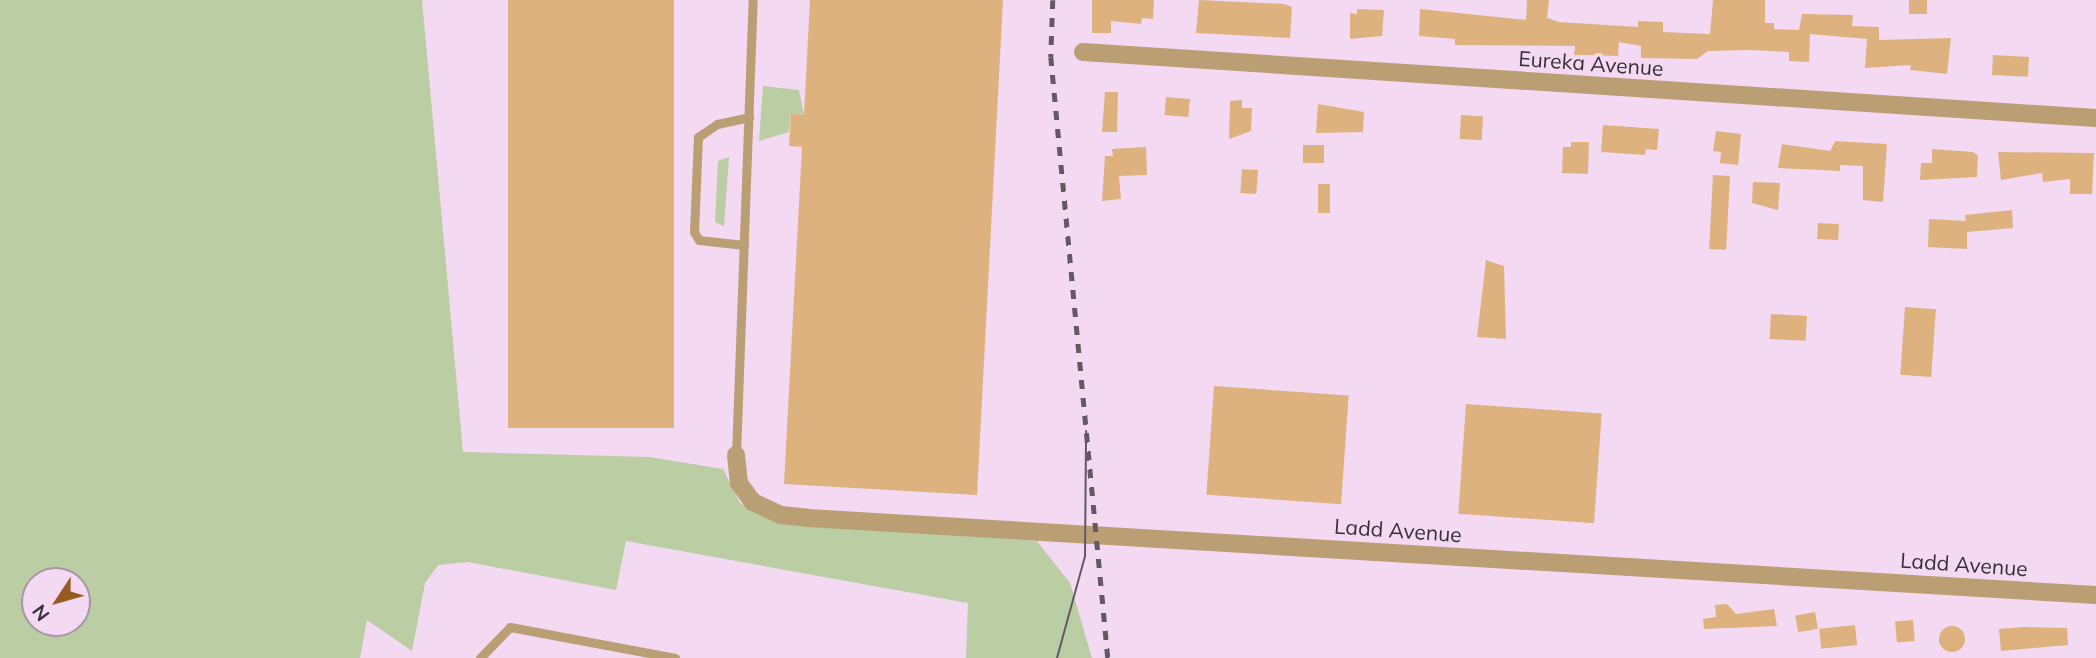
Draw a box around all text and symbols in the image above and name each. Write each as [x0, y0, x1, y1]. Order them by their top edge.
street label: Eureka Avenue [1518, 45, 1664, 81]
street label: Ladd Avenue [1333, 513, 1463, 547]
street label: Ladd Avenue [1899, 547, 2029, 581]
north arrow [21, 567, 91, 637]
text: N [27, 600, 55, 626]

